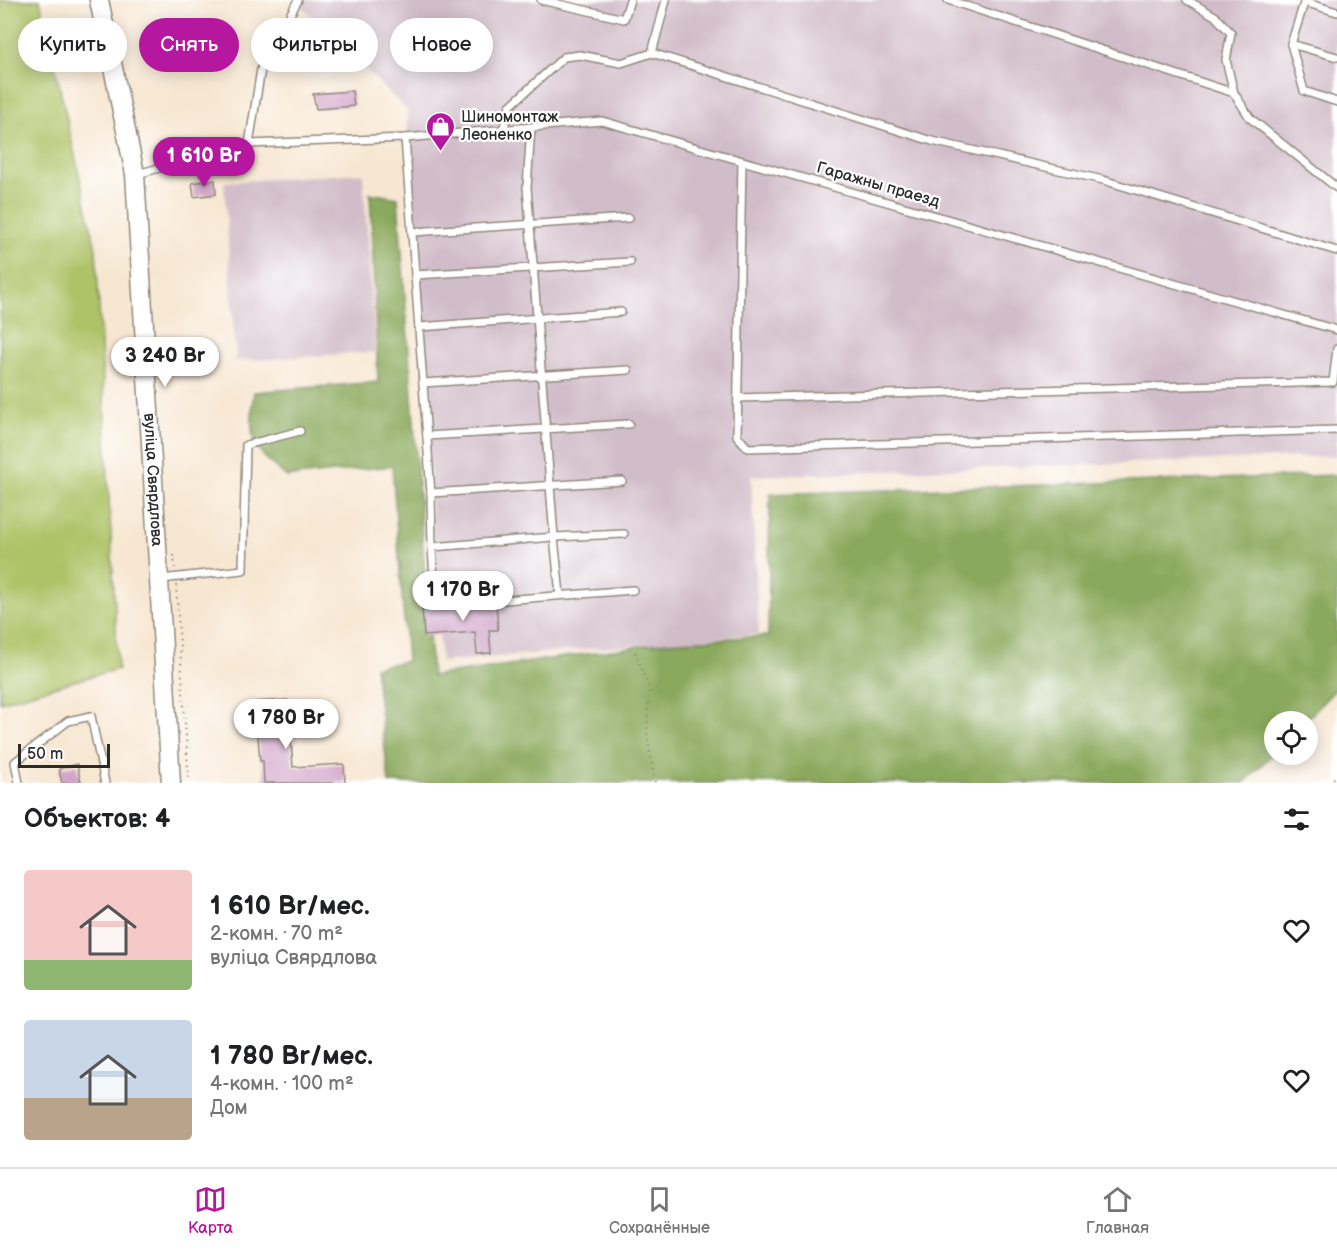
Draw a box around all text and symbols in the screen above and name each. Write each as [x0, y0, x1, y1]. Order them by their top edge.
chip: Купить [18, 18, 127, 72]
chip: Снять [139, 18, 239, 72]
chip: Фильтры [251, 18, 378, 72]
chip: Новое [390, 18, 493, 72]
place label: Шиномонтаж Леоненко [460, 108, 559, 145]
shop icon: Шиномонтаж Леоненко [424, 110, 456, 152]
pin: 1 610 Br [142, 137, 266, 188]
text: 1 610 Br [167, 144, 241, 168]
street label: Гаражны праезд [814, 158, 942, 212]
pin: 3 240 Br [103, 337, 227, 388]
text: 3 240 Br [125, 344, 205, 368]
street label: вуліца Свярдлова [140, 412, 167, 548]
pin: 1 170 Br [401, 571, 525, 622]
text: 1 170 Br [426, 578, 500, 602]
pin: 1 780 Br [224, 699, 348, 750]
text: 1 780 Br [248, 706, 324, 730]
map controls [1264, 711, 1318, 765]
button: locate [1264, 711, 1318, 765]
scale bar [18, 741, 110, 768]
text: 50 m [27, 745, 63, 764]
icon: filters [1280, 803, 1313, 836]
text: Объектов: 4 [24, 804, 170, 835]
text: 1 610 Br/мес. [210, 891, 370, 922]
icon: home [72, 894, 144, 966]
icon: heart [1280, 914, 1313, 947]
text: 2-комн. · 70 m² [210, 922, 343, 946]
text: вуліца Свярдлова [210, 946, 377, 970]
text: 1 780 Br/мес. [210, 1041, 373, 1072]
icon: home [72, 1044, 144, 1116]
icon: heart [1280, 1064, 1313, 1097]
text: 4-комн. · 100 m² [210, 1072, 354, 1096]
text: Дом [210, 1096, 248, 1120]
tab: Карта [188, 1183, 233, 1238]
tab: Сохранённые [609, 1183, 710, 1238]
tab: Главная [1086, 1183, 1149, 1238]

